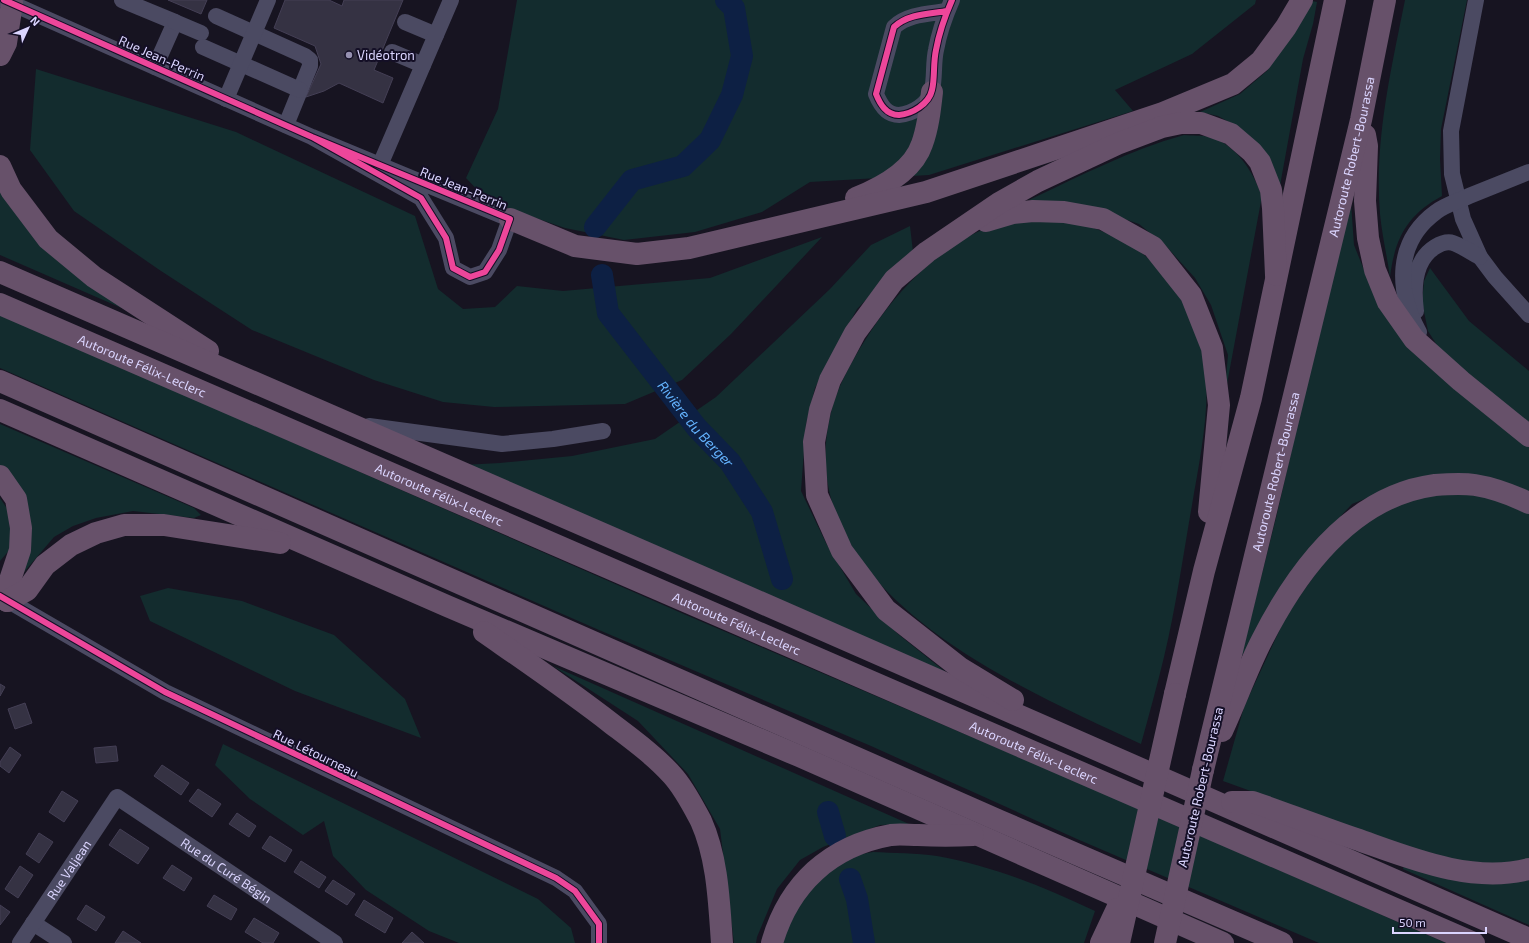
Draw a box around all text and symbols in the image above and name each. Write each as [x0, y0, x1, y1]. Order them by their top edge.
north arrow [8, 8, 48, 48]
text: N [28, 13, 43, 28]
street label: Rue Jean-Perrin [116, 32, 208, 84]
place label: Vidéotron [357, 47, 415, 63]
marker: Vidéotron [344, 50, 354, 60]
street label: Autoroute Robert-Bourassa [1325, 75, 1377, 238]
street label: Rue Jean-Perrin [418, 163, 510, 213]
street label: Autoroute Félix-Leclerc [76, 331, 209, 400]
water label: Rivière du Berger [655, 377, 739, 469]
street label: Autoroute Robert-Bourassa [1248, 390, 1303, 553]
street label: Autoroute Félix-Leclerc [373, 460, 506, 529]
street label: Autoroute Félix-Leclerc [670, 589, 803, 658]
street label: Autoroute Robert-Bourassa [1174, 705, 1226, 869]
street label: Autoroute Félix-Leclerc [967, 717, 1101, 787]
street label: Rue Létourneau [271, 725, 361, 781]
street label: Rue du Curé Bégin [178, 834, 275, 906]
street label: Rue Valjean [43, 837, 94, 903]
scale bar [1393, 909, 1486, 935]
text: 50 m [1399, 915, 1426, 929]

